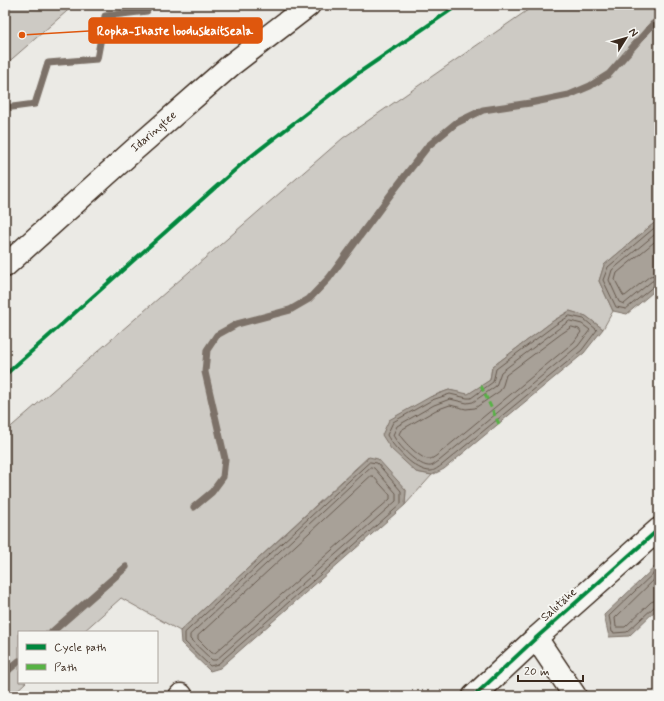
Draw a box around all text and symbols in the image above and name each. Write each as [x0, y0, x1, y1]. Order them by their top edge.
callout: Ropka-Ihaste looduskaitseala [89, 18, 262, 43]
north arrow [606, 18, 646, 58]
text: Ropka-Ihaste looduskaitseala [97, 23, 254, 40]
text: N [625, 25, 641, 40]
street label: Idaringtee [128, 108, 180, 156]
street label: Salutähe [538, 584, 581, 625]
legend [18, 631, 158, 683]
text: Cycle path [54, 640, 106, 656]
scale bar [518, 657, 583, 683]
text: Path [54, 660, 77, 676]
text: 20 m [524, 664, 550, 680]

